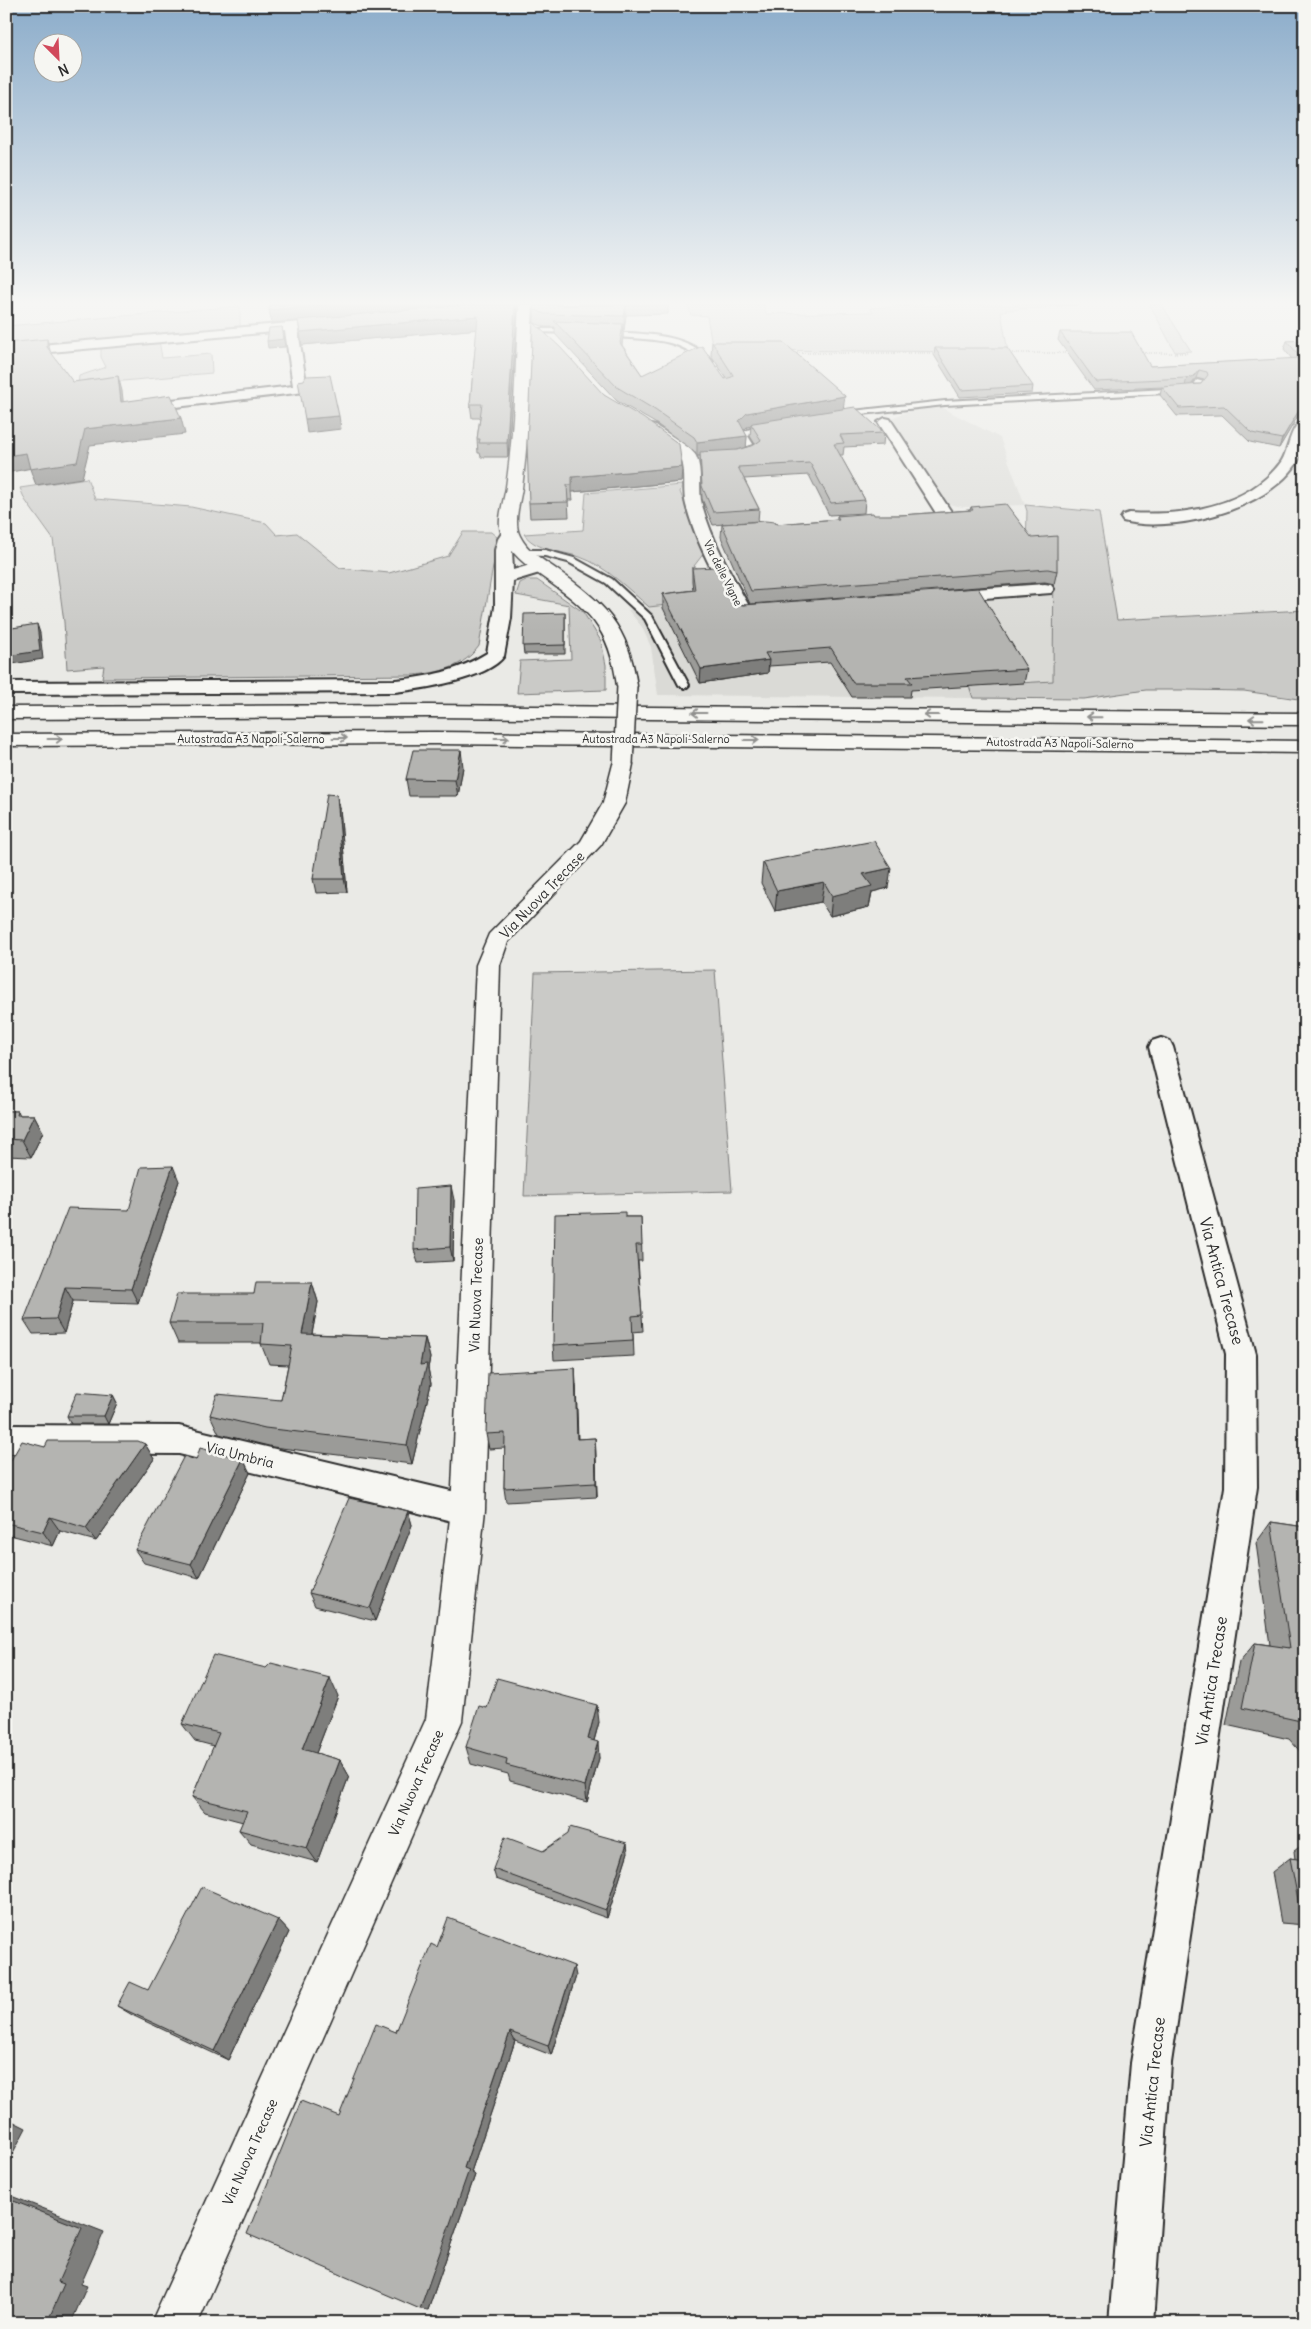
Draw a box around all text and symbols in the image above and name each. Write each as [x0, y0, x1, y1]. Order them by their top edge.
north arrow [32, 32, 82, 82]
text: N [55, 60, 71, 80]
street label: Via delle Vigne [700, 538, 746, 608]
one-way arrow [691, 708, 707, 718]
one-way arrow [923, 710, 940, 720]
one-way arrow [1086, 712, 1102, 721]
one-way arrow [1248, 714, 1264, 723]
street label: Autostrada A3 Napoli-Salerno [177, 732, 325, 746]
street label: Autostrada A3 Napoli-Salerno [582, 732, 730, 746]
one-way arrow [332, 733, 348, 743]
one-way arrow [494, 733, 510, 743]
one-way arrow [46, 734, 63, 744]
one-way arrow [744, 735, 760, 745]
street label: Autostrada A3 Napoli-Salerno [986, 735, 1134, 751]
street label: Via Nuova Trecase [496, 847, 588, 943]
street label: Via Antica Trecase [1195, 1215, 1249, 1347]
street label: Via Nuova Trecase [465, 1237, 487, 1353]
street label: Via Umbria [204, 1438, 276, 1472]
street label: Via Antica Trecase [1191, 1615, 1231, 1747]
street label: Via Nuova Trecase [384, 1727, 448, 1839]
street label: Via Antica Trecase [1135, 2016, 1169, 2148]
street label: Via Nuova Trecase [218, 2096, 282, 2208]

